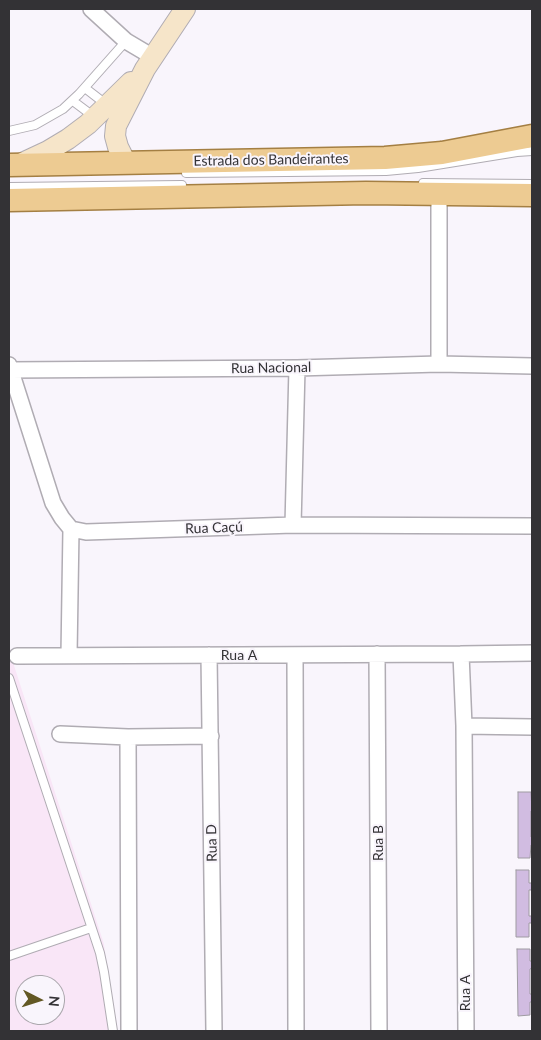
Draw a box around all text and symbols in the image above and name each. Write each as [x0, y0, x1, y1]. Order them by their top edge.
street label: Estrada dos Bandeirantes [193, 150, 349, 170]
street label: Rua Nacional [231, 359, 311, 377]
street label: Rua Caçú [185, 519, 243, 537]
street label: Rua A [221, 647, 257, 663]
street label: Rua D [203, 824, 221, 862]
street label: Rua B [370, 825, 386, 861]
north arrow [15, 975, 65, 1025]
street label: Rua A [457, 975, 473, 1011]
text: N [46, 995, 63, 1007]

